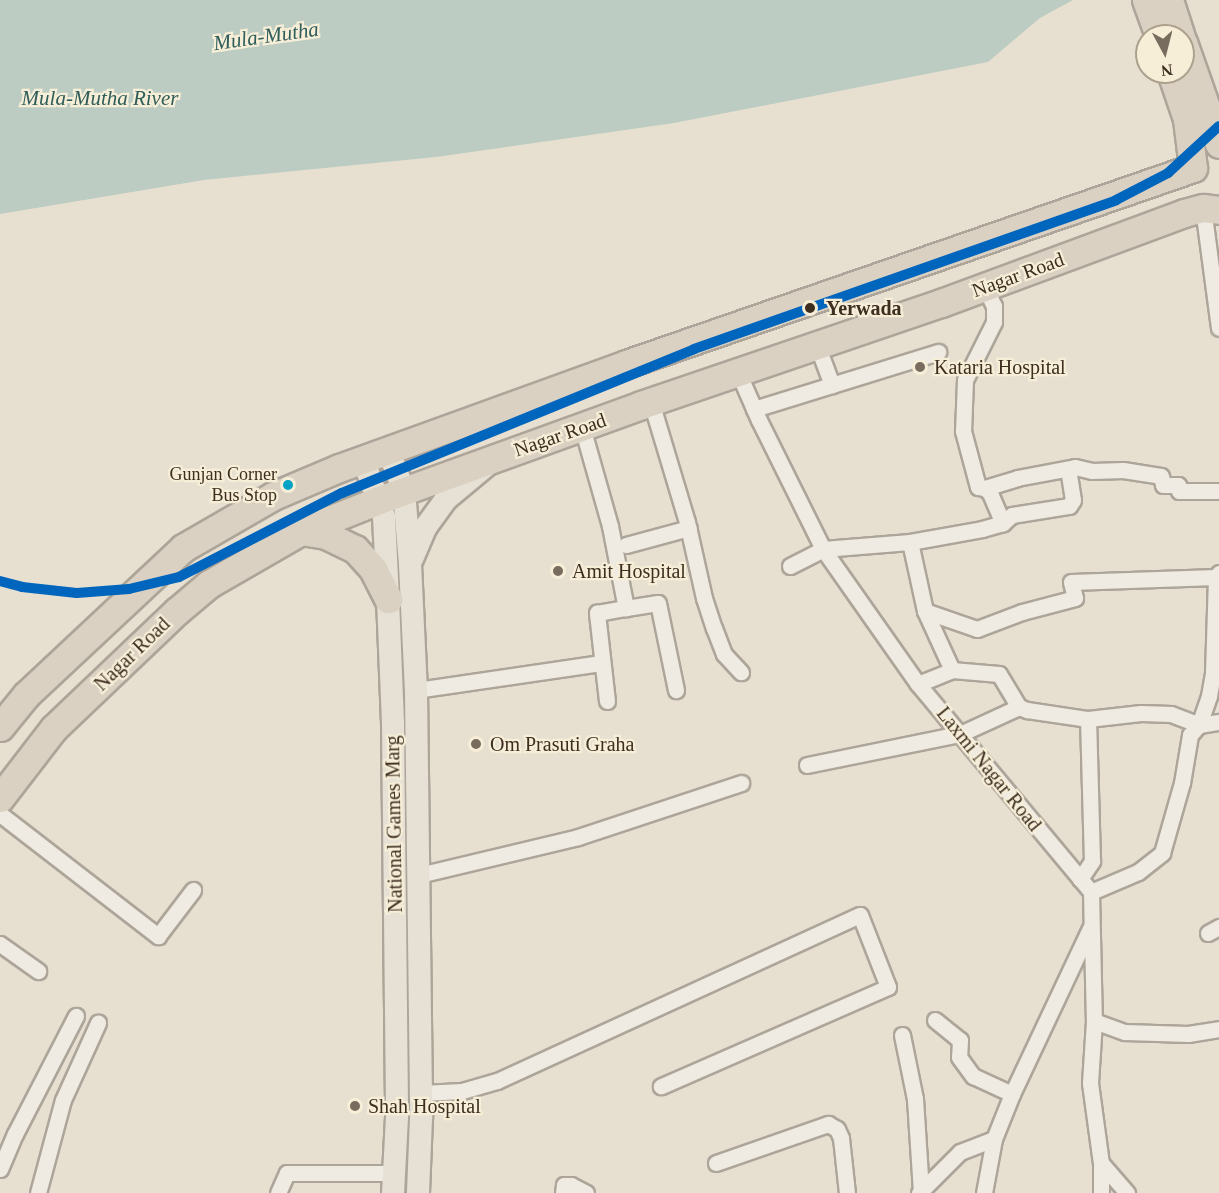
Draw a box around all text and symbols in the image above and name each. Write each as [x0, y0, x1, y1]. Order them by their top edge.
water label: Mula-Mutha [212, 16, 320, 56]
north arrow [1135, 24, 1195, 84]
text: N [1160, 61, 1174, 80]
water label: Mula-Mutha River [22, 85, 178, 111]
street label: Nagar Road [969, 247, 1067, 303]
place label: Yerwada [826, 296, 902, 320]
marker: Yerwada [799, 297, 821, 319]
place label: Kataria Hospital [934, 355, 1066, 379]
marker: Kataria Hospital [911, 358, 929, 376]
street label: Nagar Road [511, 408, 609, 462]
place label: Gunjan Corner Bus Stop [170, 464, 277, 506]
marker: Gunjan Corner Bus Stop [282, 479, 294, 491]
place label: Amit Hospital [572, 559, 686, 583]
marker: Amit Hospital [549, 562, 567, 580]
street label: Nagar Road [89, 612, 175, 696]
street label: Laxmi Nagar Road [931, 702, 1047, 836]
place label: Om Prasuti Graha [490, 732, 634, 756]
street label: National Games Marg [380, 735, 408, 913]
marker: Om Prasuti Graha [467, 735, 485, 753]
place label: Shah Hospital [368, 1094, 481, 1118]
marker: Shah Hospital [346, 1097, 364, 1115]

